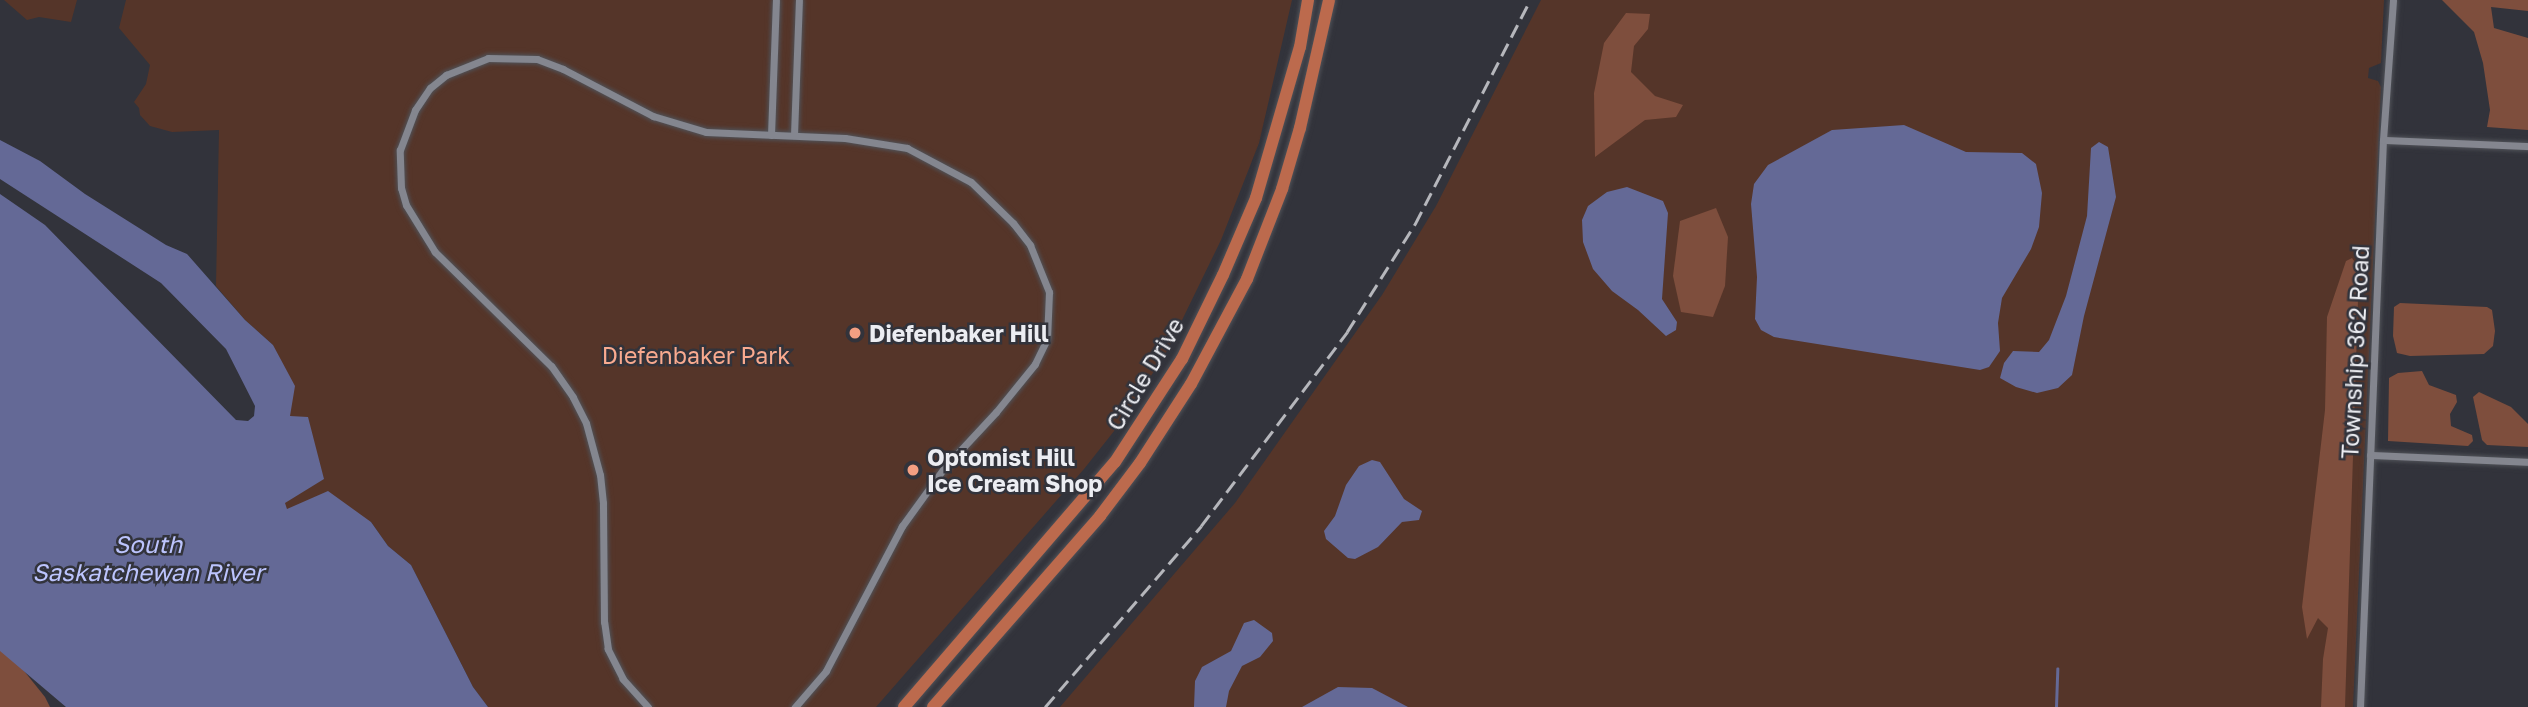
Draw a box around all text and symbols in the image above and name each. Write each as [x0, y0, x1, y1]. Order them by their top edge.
street label: Township 362 Road [2336, 245, 2374, 459]
street label: Circle Drive [1101, 313, 1189, 435]
place label: Diefenbaker Hill [869, 319, 1049, 347]
marker: Diefenbaker Hill [847, 325, 863, 341]
park label: Diefenbaker Park [602, 341, 790, 369]
place label: Optomist Hill Ice Cream Shop [927, 443, 1102, 497]
marker: Optomist Hill Ice Cream Shop [905, 462, 921, 478]
water label: South Saskatchewan River [32, 530, 264, 586]

